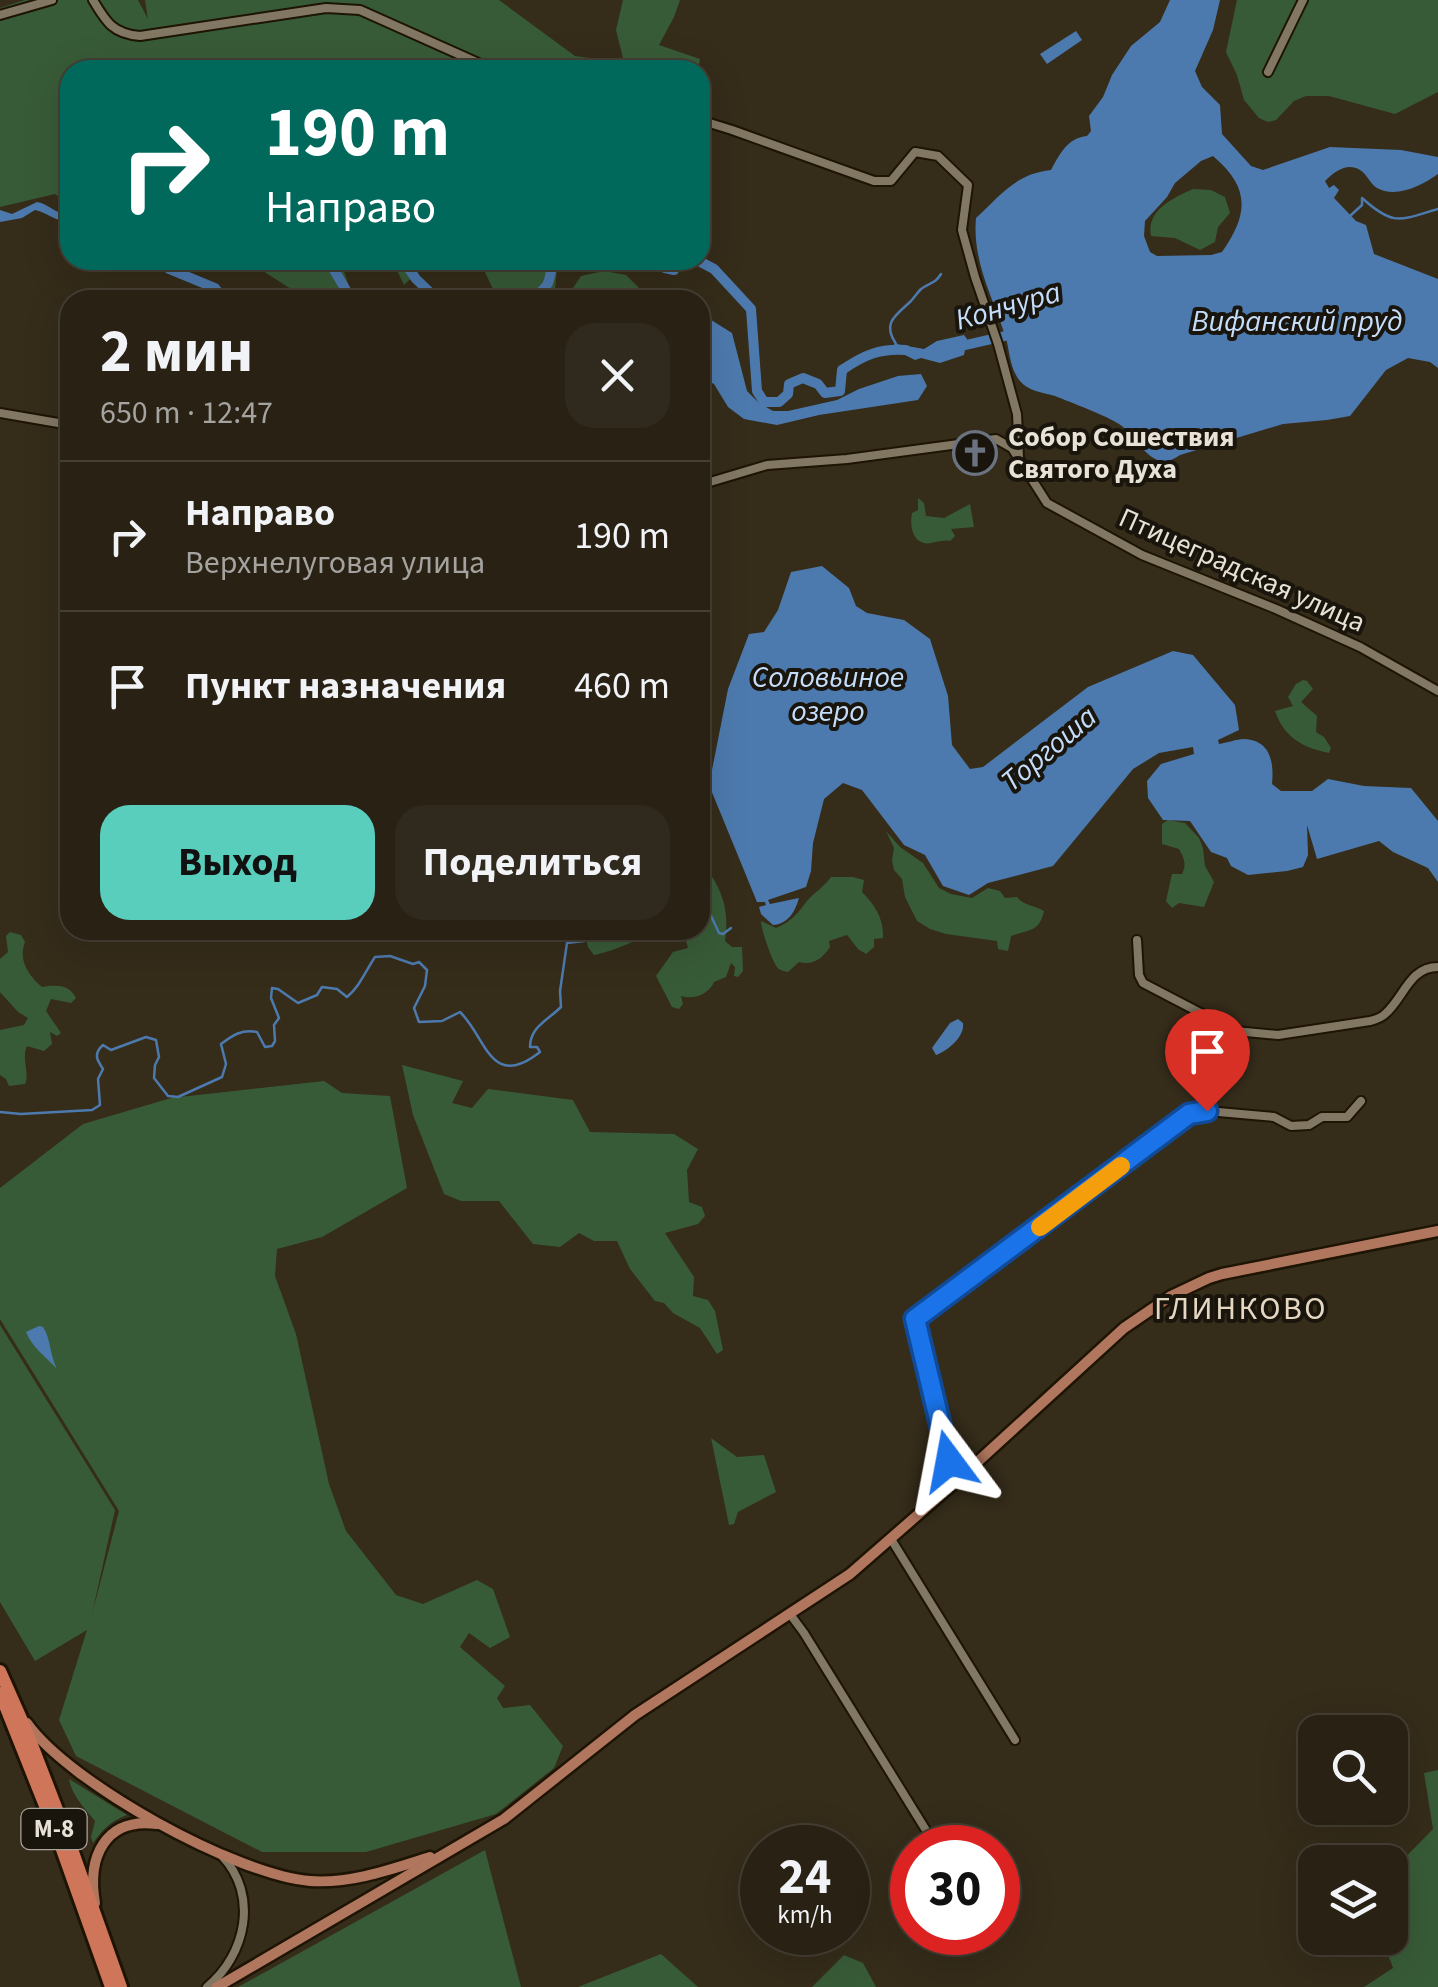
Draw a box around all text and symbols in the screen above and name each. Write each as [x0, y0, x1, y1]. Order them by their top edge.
text: 190 m [265, 83, 450, 183]
icon: right [100, 100, 230, 230]
text: Направо [265, 176, 436, 240]
water label: Кончура [950, 270, 1066, 342]
water label: Вифанский пруд [1192, 300, 1402, 343]
text: 2 мин [100, 310, 253, 395]
button: close [565, 323, 670, 428]
text: 650 m · 12:47 [100, 390, 273, 436]
place label: Собор Сошествия Святого Духа [1008, 417, 1235, 489]
church icon: Собор Сошествия Святого Духа [952, 430, 998, 476]
text: Направо [185, 486, 335, 540]
street label: Птицеградская улица [1112, 498, 1372, 642]
icon: right [100, 509, 155, 564]
text: 190 m [574, 509, 670, 563]
text: Верхнелуговая улица [185, 540, 485, 586]
water label: Соловьиное озеро [752, 656, 904, 733]
icon: arrive [100, 659, 155, 714]
text: Пункт назначения [185, 659, 506, 713]
text: 460 m [574, 659, 670, 713]
water label: Торгоша [992, 696, 1106, 802]
button: Выход [100, 805, 375, 920]
button: Поделиться [395, 805, 670, 920]
pin [1165, 1009, 1250, 1112]
icon: arrive [1180, 1024, 1235, 1079]
district label: ГЛИНКОВО [1154, 1286, 1328, 1332]
position arrow [897, 1409, 1001, 1513]
map controls [1298, 1715, 1408, 1955]
button: search [1298, 1715, 1408, 1825]
road number: М-8 [22, 1809, 86, 1849]
speed limit sign: 30 [890, 1825, 1020, 1955]
text: 24 [779, 1842, 831, 1913]
button: layers [1298, 1845, 1408, 1955]
text: km/h [777, 1897, 833, 1933]

